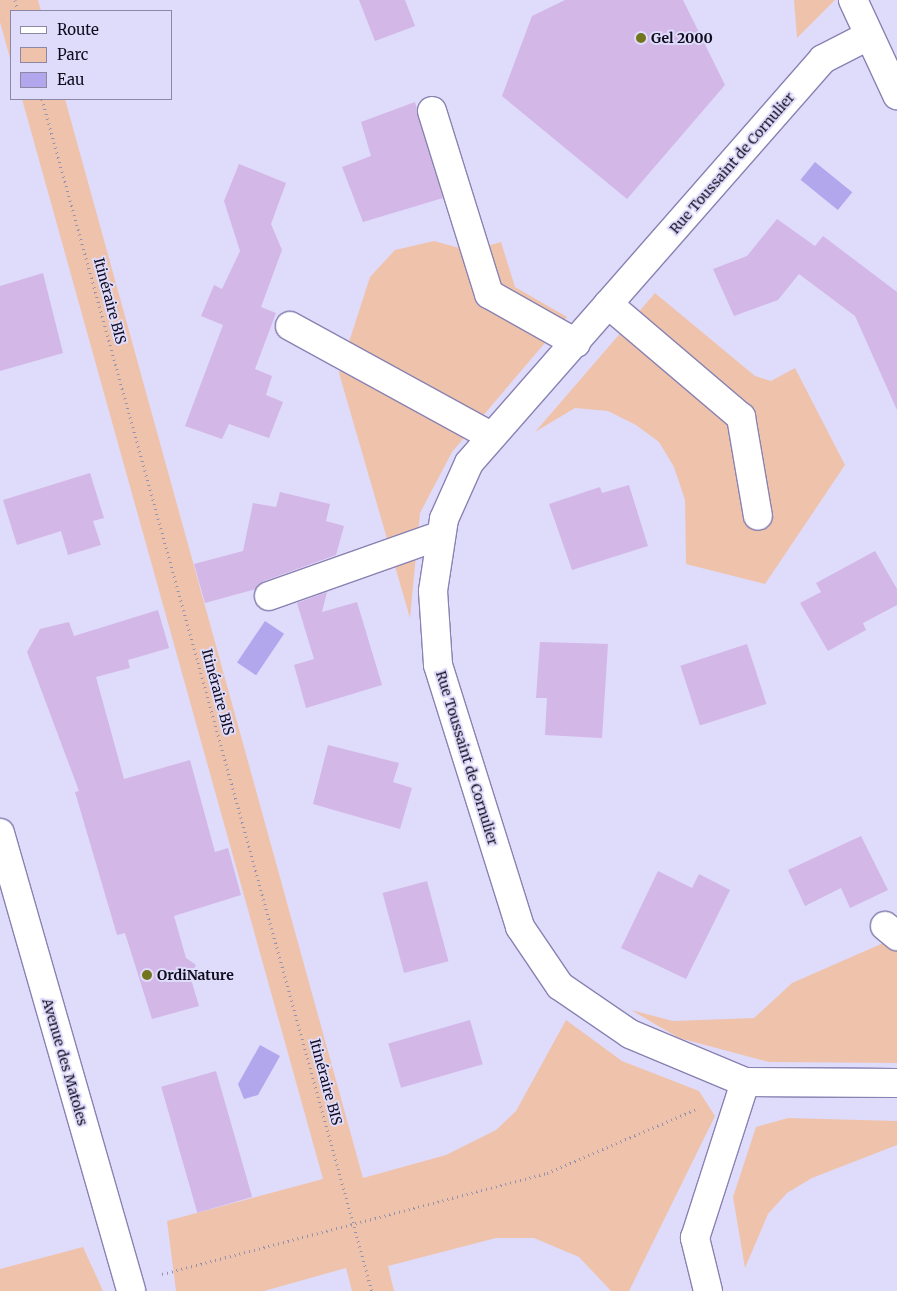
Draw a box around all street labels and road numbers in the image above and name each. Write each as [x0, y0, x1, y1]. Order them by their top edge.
street label: Rue Toussaint de Cornulier [666, 89, 798, 237]
street label: Itinéraire BIS [90, 256, 130, 346]
street label: Itinéraire BIS [198, 647, 238, 737]
street label: Rue Toussaint de Cornulier [432, 669, 502, 847]
street label: Avenue des Matoles [39, 996, 91, 1128]
street label: Itinéraire BIS [306, 1037, 346, 1127]

